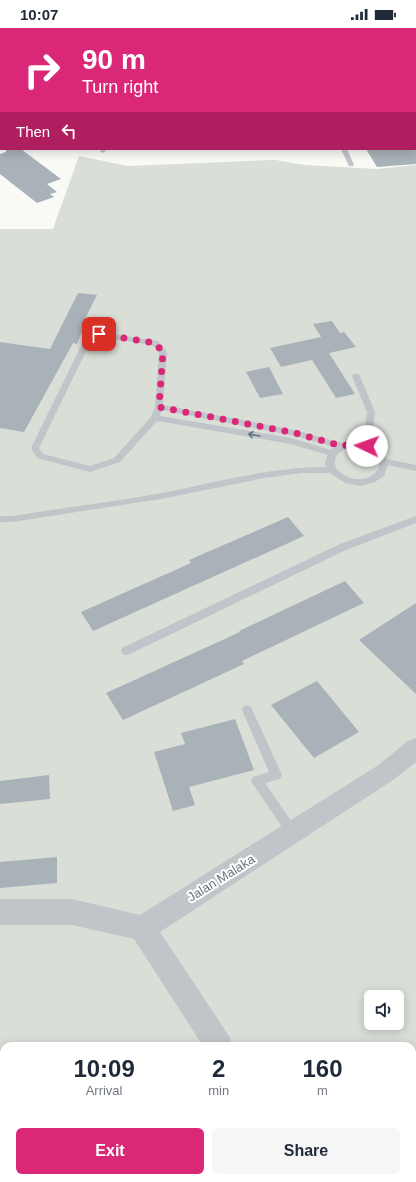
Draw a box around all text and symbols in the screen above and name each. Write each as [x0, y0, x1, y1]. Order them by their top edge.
text: 10:07 [20, 6, 58, 23]
icon: right [16, 44, 68, 96]
text: 90 m [82, 44, 146, 75]
text: Turn right [82, 77, 158, 97]
icon: left [58, 120, 80, 142]
text: Then [16, 123, 50, 140]
pin [82, 317, 116, 351]
icon: arrive [88, 323, 110, 345]
position arrow [346, 425, 388, 467]
one-way arrow [248, 430, 261, 438]
street label: Jalan Malaka [185, 851, 258, 905]
map controls [364, 990, 404, 1030]
button: sound [364, 990, 404, 1030]
text: 10:09 [73, 1055, 135, 1082]
text: 2 [212, 1055, 225, 1082]
text: 160 [303, 1055, 343, 1082]
text: Arrival [86, 1083, 123, 1098]
text: min [208, 1083, 229, 1098]
text: m [317, 1083, 328, 1098]
button: Exit [16, 1128, 204, 1174]
button: Share [212, 1128, 400, 1174]

